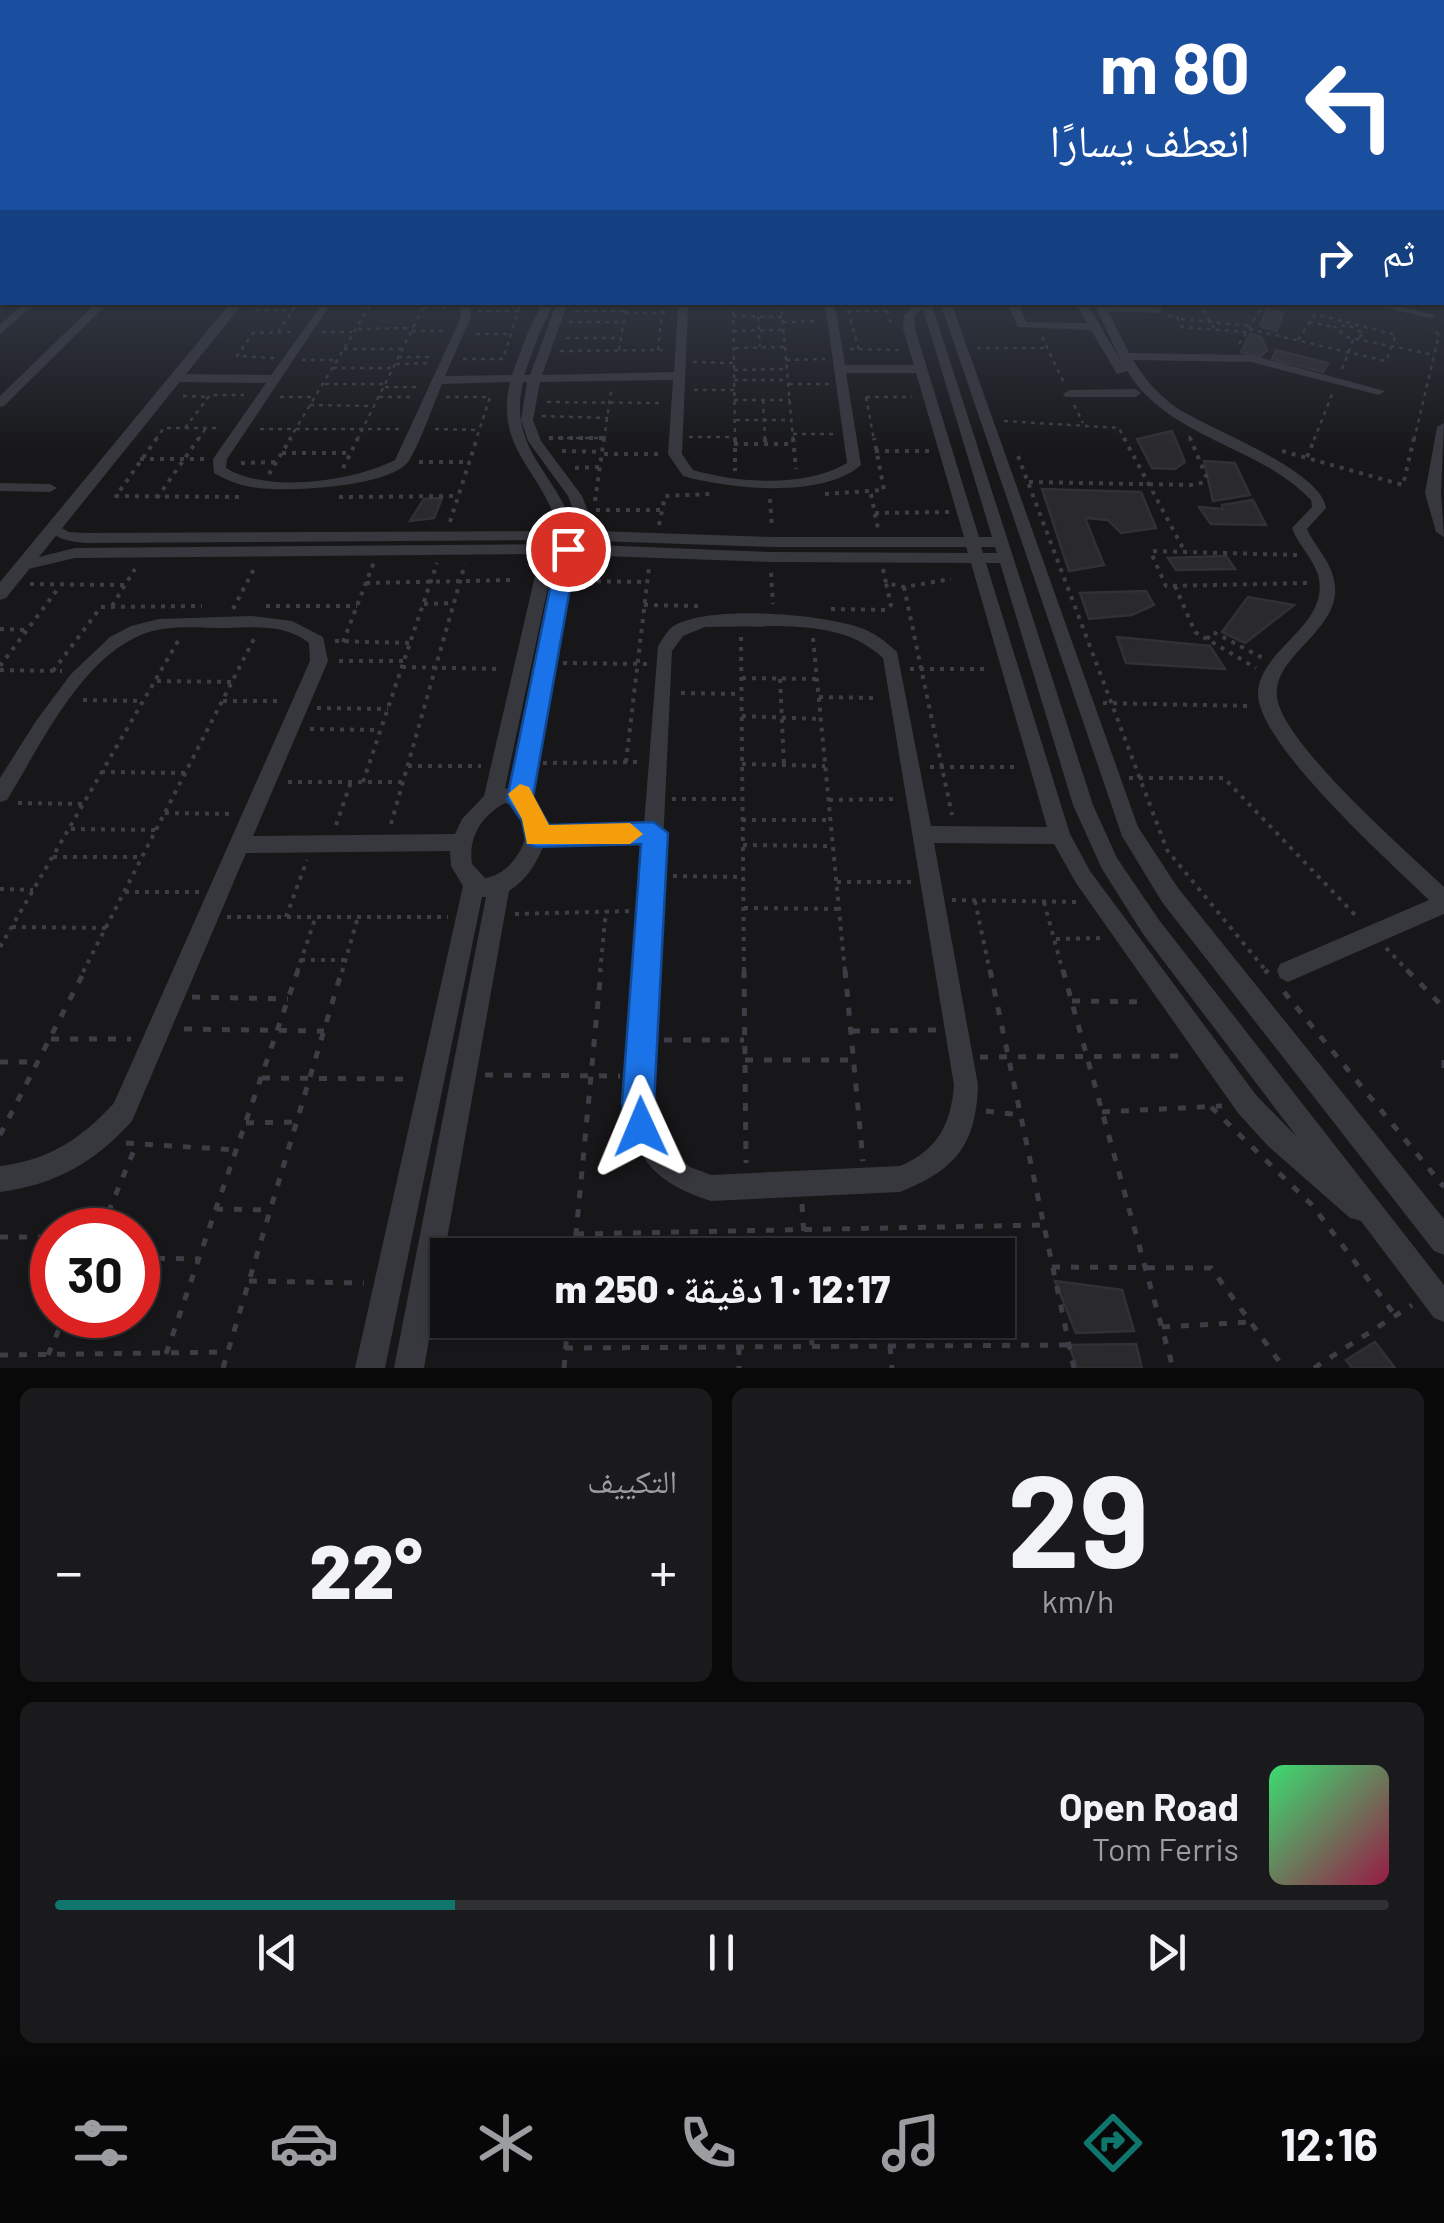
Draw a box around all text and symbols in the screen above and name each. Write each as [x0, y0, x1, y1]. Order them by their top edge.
text: 80 m [1100, 24, 1250, 108]
icon: left [1285, 40, 1415, 170]
text: انعطف يسارًا [1049, 112, 1250, 166]
text: ثم [1382, 228, 1415, 274]
icon: right [1307, 230, 1362, 285]
pin [526, 507, 611, 592]
icon: arrive [541, 522, 596, 577]
position arrow [589, 1075, 693, 1179]
speed limit sign: 30 [30, 1208, 160, 1338]
text: 12:17 · 1 دقيقة · 250 m [555, 1265, 890, 1311]
text: 29 [1007, 1438, 1149, 1594]
text: التكييف [587, 1461, 677, 1499]
text: 22° [309, 1524, 423, 1614]
text: − [55, 1537, 83, 1603]
text: + [649, 1537, 677, 1603]
text: km/h [1042, 1581, 1114, 1619]
text: Open Road [1059, 1783, 1239, 1829]
text: Tom Ferris [1092, 1829, 1239, 1867]
icon: previous [250, 1925, 305, 1980]
icon: pause [694, 1925, 749, 1980]
icon: next [1139, 1925, 1194, 1980]
icon: filters [66, 2108, 136, 2178]
icon: car [269, 2108, 339, 2178]
icon: climate [471, 2108, 541, 2178]
icon: phone [673, 2108, 743, 2178]
icon: music [876, 2108, 946, 2178]
icon: directions [1078, 2108, 1148, 2178]
text: 12:16 [1280, 2116, 1378, 2170]

